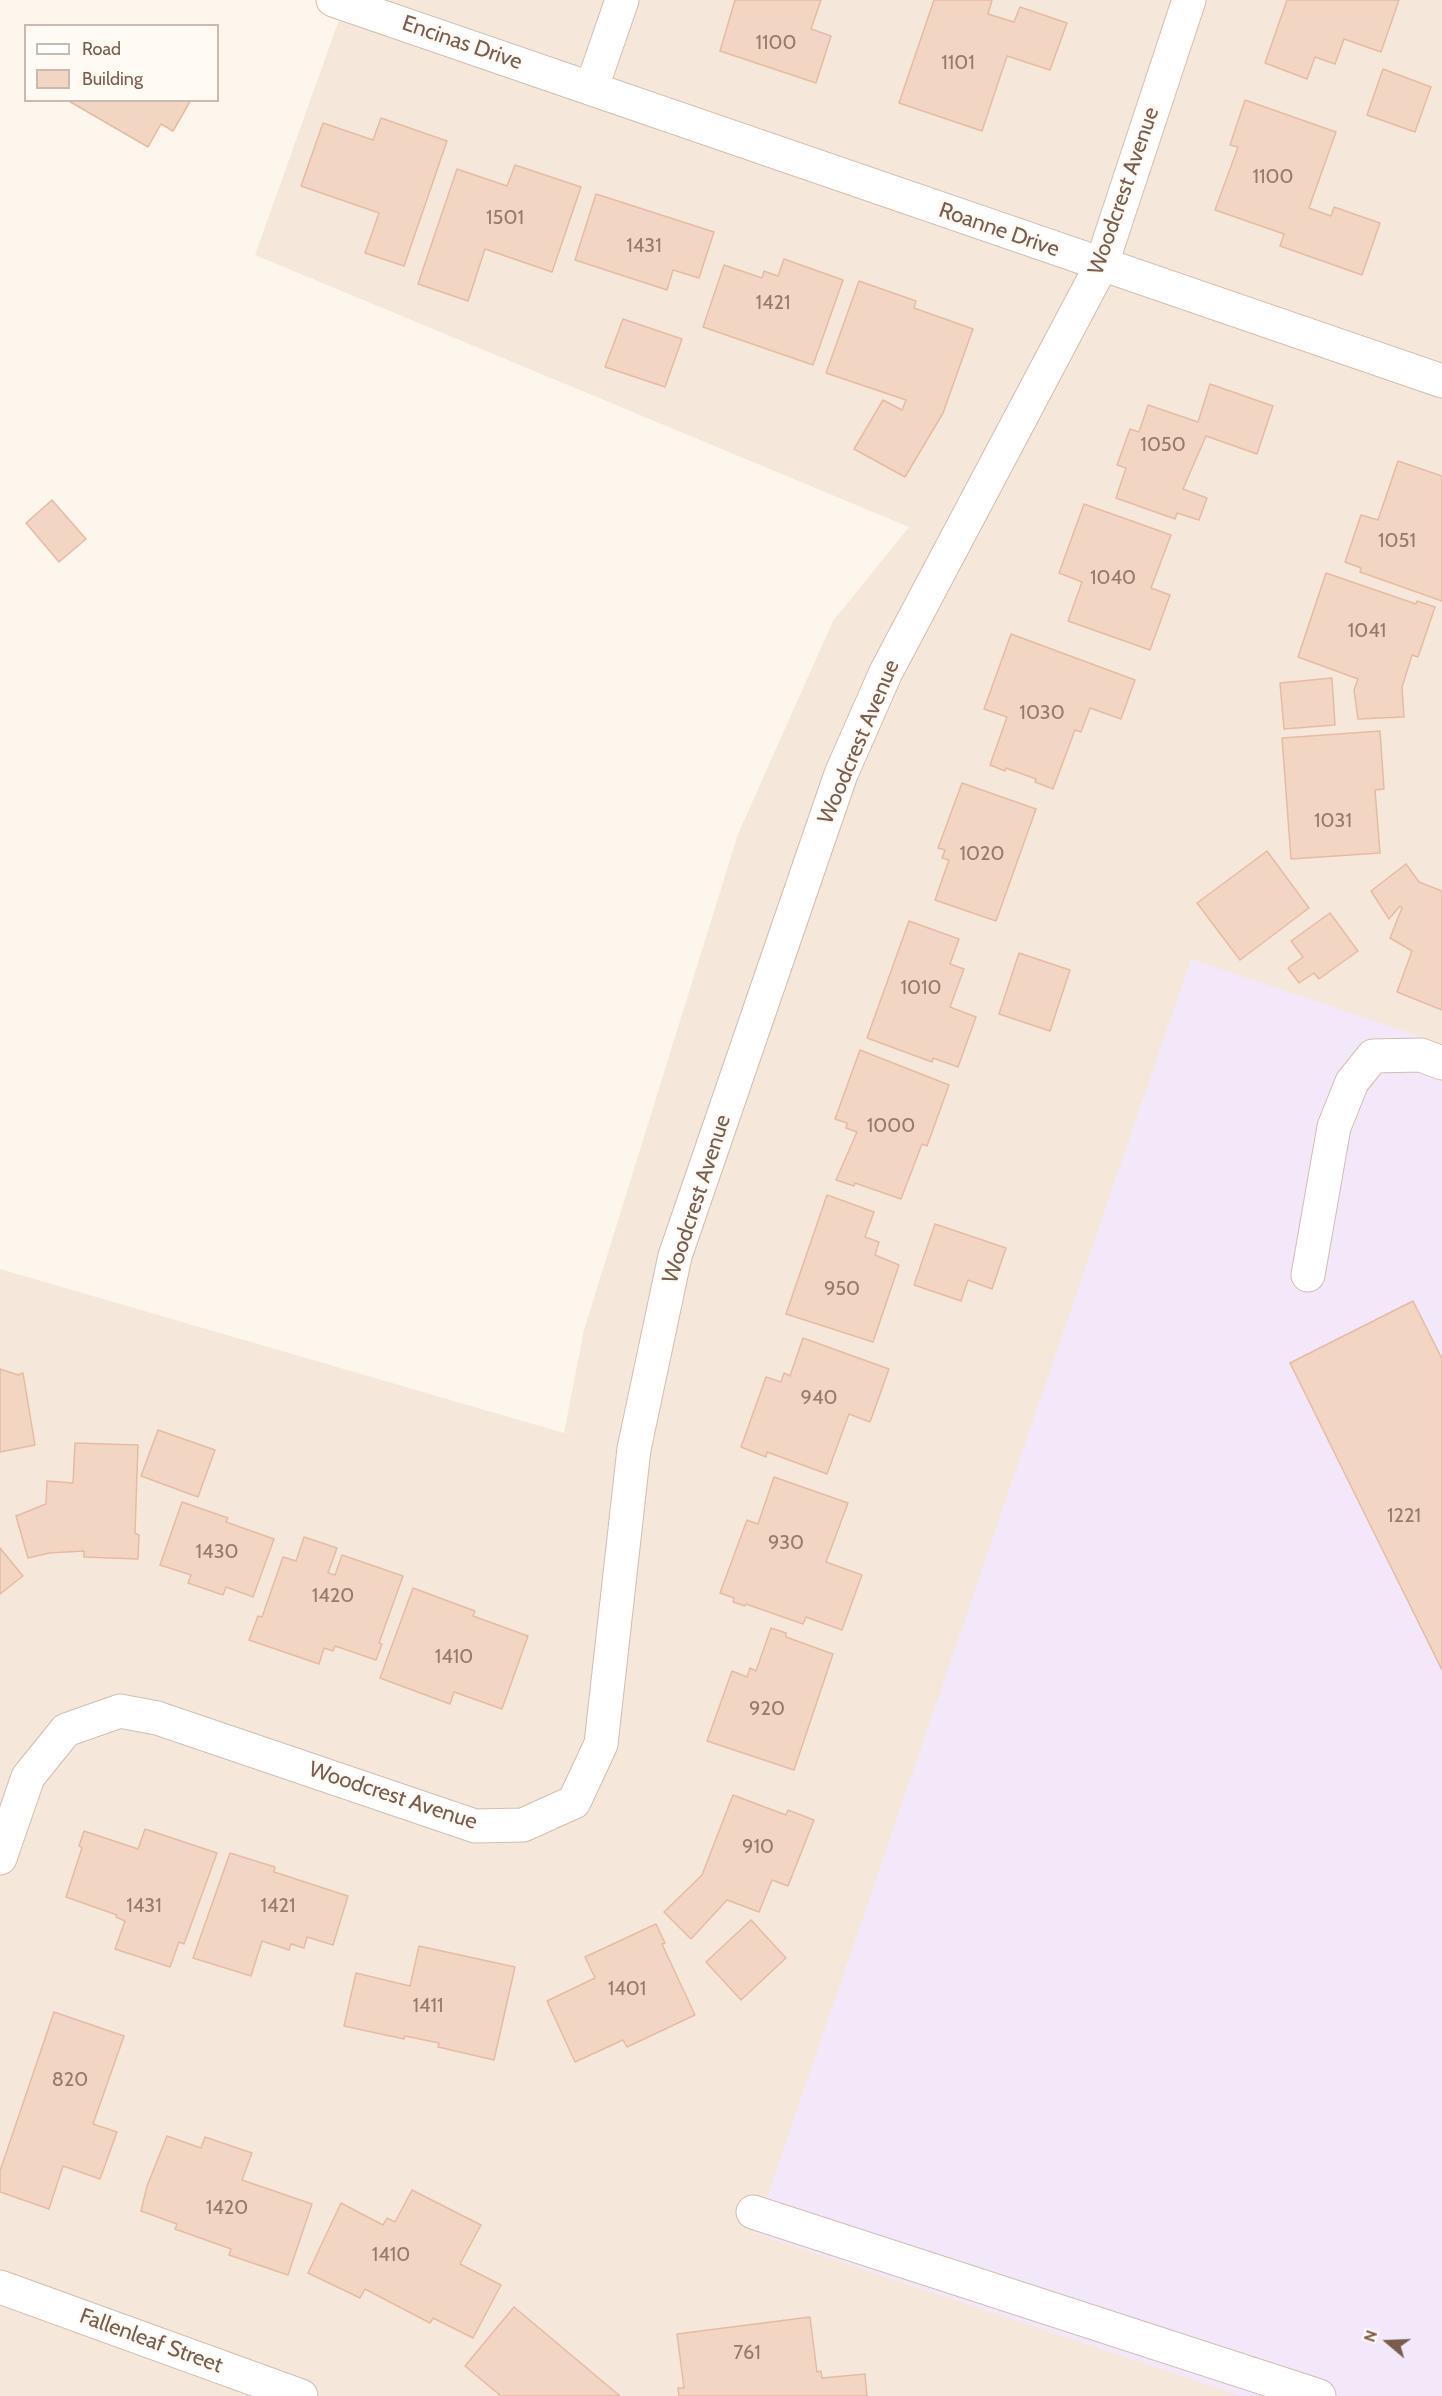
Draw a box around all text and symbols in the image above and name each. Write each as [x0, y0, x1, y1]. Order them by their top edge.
street label: Encinas Drive [399, 10, 525, 76]
legend [24, 24, 219, 102]
house number: 1100 [756, 31, 796, 55]
text: Road [82, 38, 121, 60]
house number: 1101 [941, 51, 975, 75]
text: Building [82, 68, 143, 90]
street label: Woodcrest Avenue [1083, 104, 1165, 278]
house number: 1100 [1253, 165, 1293, 189]
street label: Roanne Drive [935, 197, 1063, 263]
house number: 1501 [486, 206, 524, 230]
house number: 1431 [626, 234, 662, 258]
house number: 1421 [755, 291, 791, 315]
house number: 1050 [1140, 433, 1186, 457]
house number: 1051 [1378, 529, 1416, 553]
house number: 1040 [1090, 566, 1136, 590]
house number: 1041 [1348, 619, 1386, 643]
street label: Woodcrest Avenue [813, 656, 905, 828]
house number: 1030 [1019, 701, 1065, 725]
house number: 1031 [1314, 809, 1352, 833]
house number: 1020 [960, 842, 1004, 866]
house number: 1010 [901, 976, 941, 1000]
street label: Woodcrest Avenue [657, 1111, 737, 1287]
house number: 1000 [867, 1114, 915, 1138]
house number: 950 [824, 1277, 860, 1301]
house number: 940 [801, 1386, 837, 1410]
house number: 1221 [1387, 1504, 1421, 1528]
house number: 930 [768, 1531, 804, 1555]
house number: 1430 [196, 1540, 238, 1564]
house number: 1420 [312, 1584, 354, 1608]
house number: 1410 [435, 1645, 473, 1669]
house number: 920 [749, 1697, 785, 1721]
street label: Woodcrest Avenue [305, 1756, 481, 1836]
house number: 910 [742, 1835, 774, 1859]
house number: 1431 [126, 1894, 162, 1918]
house number: 1421 [260, 1894, 296, 1918]
house number: 1401 [608, 1977, 646, 2001]
house number: 1411 [412, 1994, 444, 2018]
house number: 820 [52, 2068, 88, 2092]
house number: 1420 [206, 2196, 248, 2220]
house number: 1410 [372, 2243, 410, 2267]
street label: Fallenleaf Street [76, 2303, 226, 2379]
north arrow [1358, 2312, 1418, 2372]
text: N [1360, 2328, 1381, 2344]
house number: 761 [733, 2341, 761, 2365]

